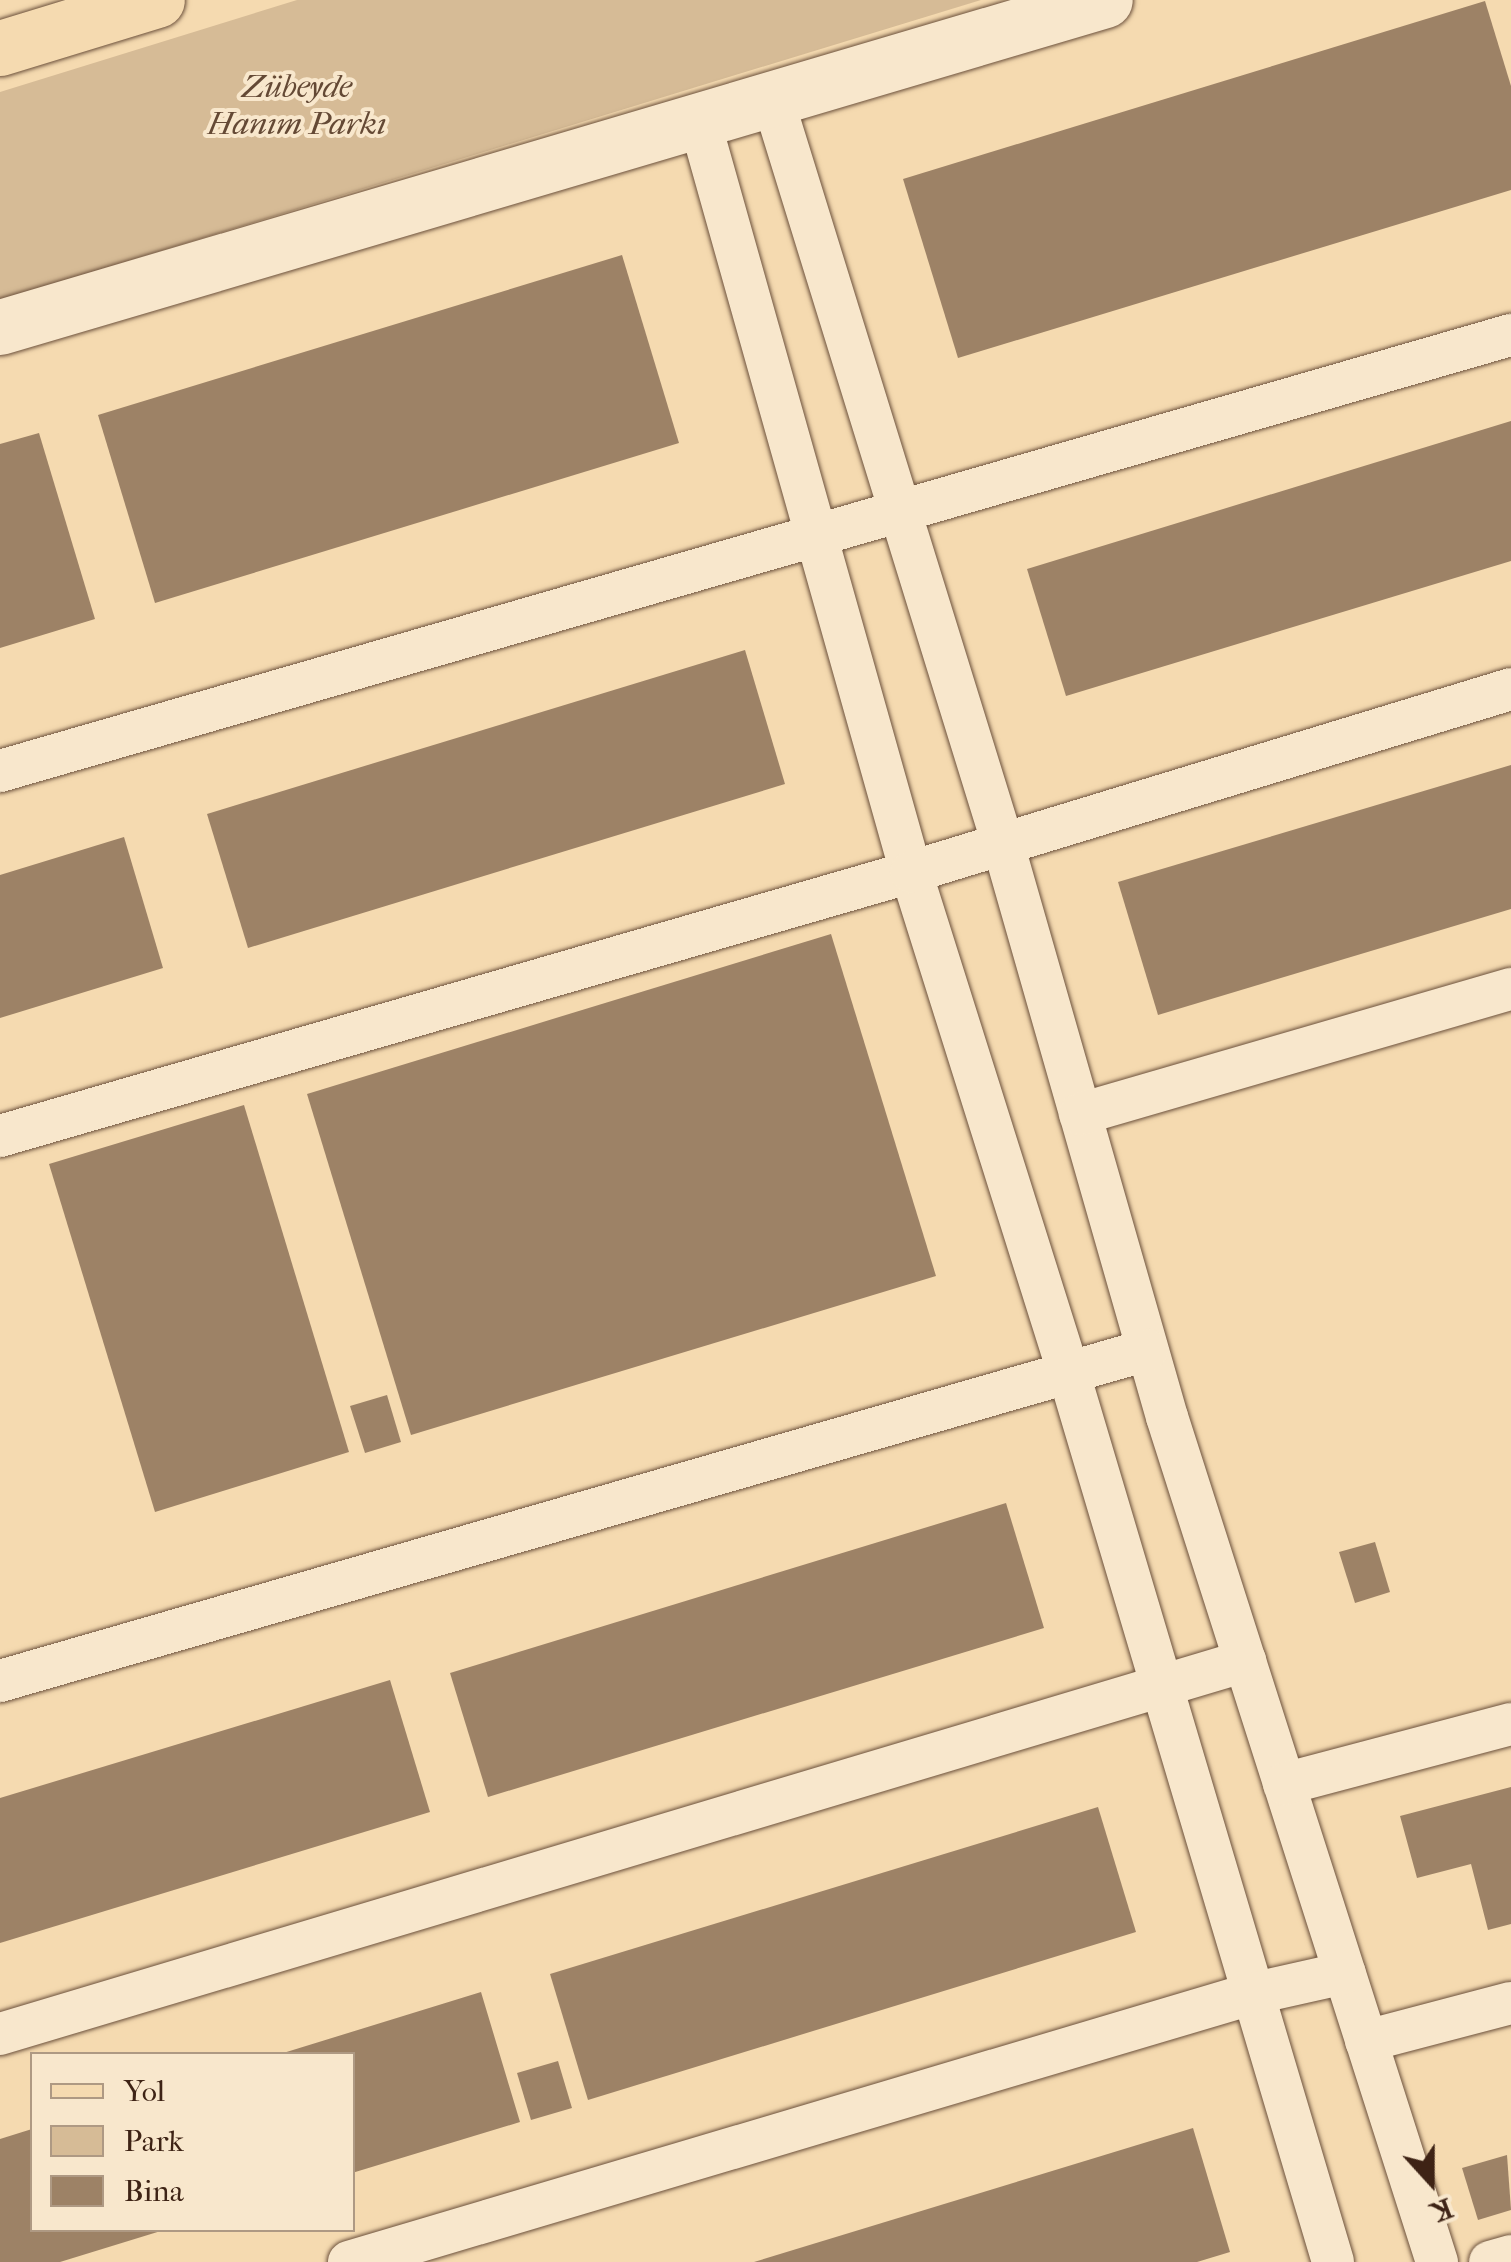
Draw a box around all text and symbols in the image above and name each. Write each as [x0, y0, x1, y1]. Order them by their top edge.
park label: Zübeyde Hanım Parkı [208, 69, 386, 144]
legend [30, 2052, 355, 2232]
text: Yol [124, 2074, 165, 2109]
text: Park [124, 2124, 184, 2159]
north arrow [1381, 2132, 1481, 2232]
text: Bina [124, 2174, 184, 2209]
text: K [1427, 2191, 1457, 2230]

